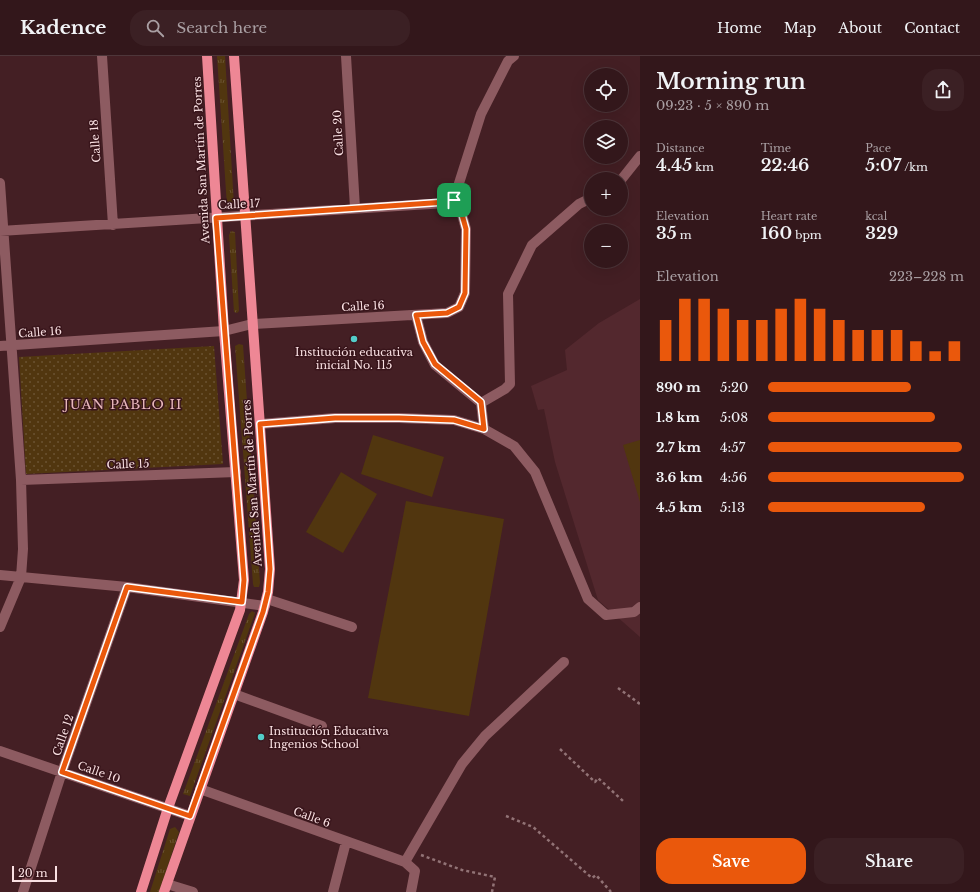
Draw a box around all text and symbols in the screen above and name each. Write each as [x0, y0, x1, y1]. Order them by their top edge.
search box [130, 10, 410, 46]
text: Kadence [20, 16, 106, 39]
icon: search [144, 17, 166, 39]
text: Search here [176, 18, 267, 37]
text: Home [717, 19, 762, 37]
text: Map [784, 19, 816, 37]
text: About [838, 19, 882, 37]
text: Contact [904, 19, 960, 37]
map controls [584, 68, 628, 268]
button: locate [584, 68, 628, 112]
text: Morning run [656, 68, 806, 95]
button: share [922, 69, 964, 111]
street label: Avenida San Martín de Porres [190, 76, 212, 245]
text: 09:23 · 5 × 890 m [656, 97, 769, 114]
street label: Calle 20 [330, 109, 346, 156]
street label: Calle 18 [87, 119, 103, 163]
button: layers [584, 120, 628, 164]
text: Distance [656, 141, 705, 155]
text: Time [761, 141, 791, 155]
text: Pace [865, 141, 891, 155]
text: 4.45 [656, 155, 692, 176]
text: 22:46 [761, 155, 809, 176]
text: 5:07 [865, 155, 901, 176]
text: km [692, 160, 714, 174]
text: /km [901, 160, 928, 174]
button: + [584, 172, 628, 216]
pin [437, 183, 471, 217]
icon: arrive [443, 189, 465, 211]
street label: Calle 17 [218, 196, 261, 212]
text: Elevation [656, 209, 709, 223]
text: Heart rate [761, 209, 817, 223]
text: kcal [865, 209, 887, 223]
text: 35 [656, 223, 677, 244]
text: 160 [761, 223, 792, 244]
text: 329 [865, 223, 898, 244]
button: − [584, 224, 628, 268]
text: m [677, 228, 692, 242]
text: bpm [792, 228, 822, 242]
text: Elevation [656, 268, 719, 285]
text: 223–228 m [889, 268, 964, 285]
street label: Calle 16 [341, 298, 385, 314]
street label: Calle 16 [18, 323, 62, 341]
marker: Institución educativa inicial No. 115 [349, 334, 359, 344]
place label: Institución educativa inicial No. 115 [295, 345, 414, 372]
text: 890 m [656, 379, 701, 396]
text: 5:20 [720, 379, 748, 396]
district label: JUAN PABLO II [62, 396, 182, 413]
street label: Avenida San Martín de Porres [239, 399, 265, 568]
text: 1.8 km [656, 409, 700, 426]
text: 5:08 [720, 409, 748, 426]
text: 2.7 km [656, 439, 701, 456]
text: 4:57 [720, 439, 745, 456]
street label: Calle 15 [106, 456, 150, 472]
text: 3.6 km [656, 469, 703, 486]
text: 4:56 [720, 469, 747, 486]
text: 4.5 km [656, 499, 702, 516]
text: 5:13 [720, 499, 745, 516]
street label: Calle 12 [49, 712, 77, 758]
place label: Institución Educativa Ingenios School [269, 724, 389, 751]
marker: Institución Educativa Ingenios School [256, 732, 266, 742]
street label: Calle 10 [76, 758, 122, 786]
street label: Calle 6 [291, 804, 333, 830]
button: Save [656, 838, 806, 884]
button: Share [814, 838, 964, 884]
scale bar [12, 864, 57, 883]
text: 20 m [18, 866, 48, 880]

